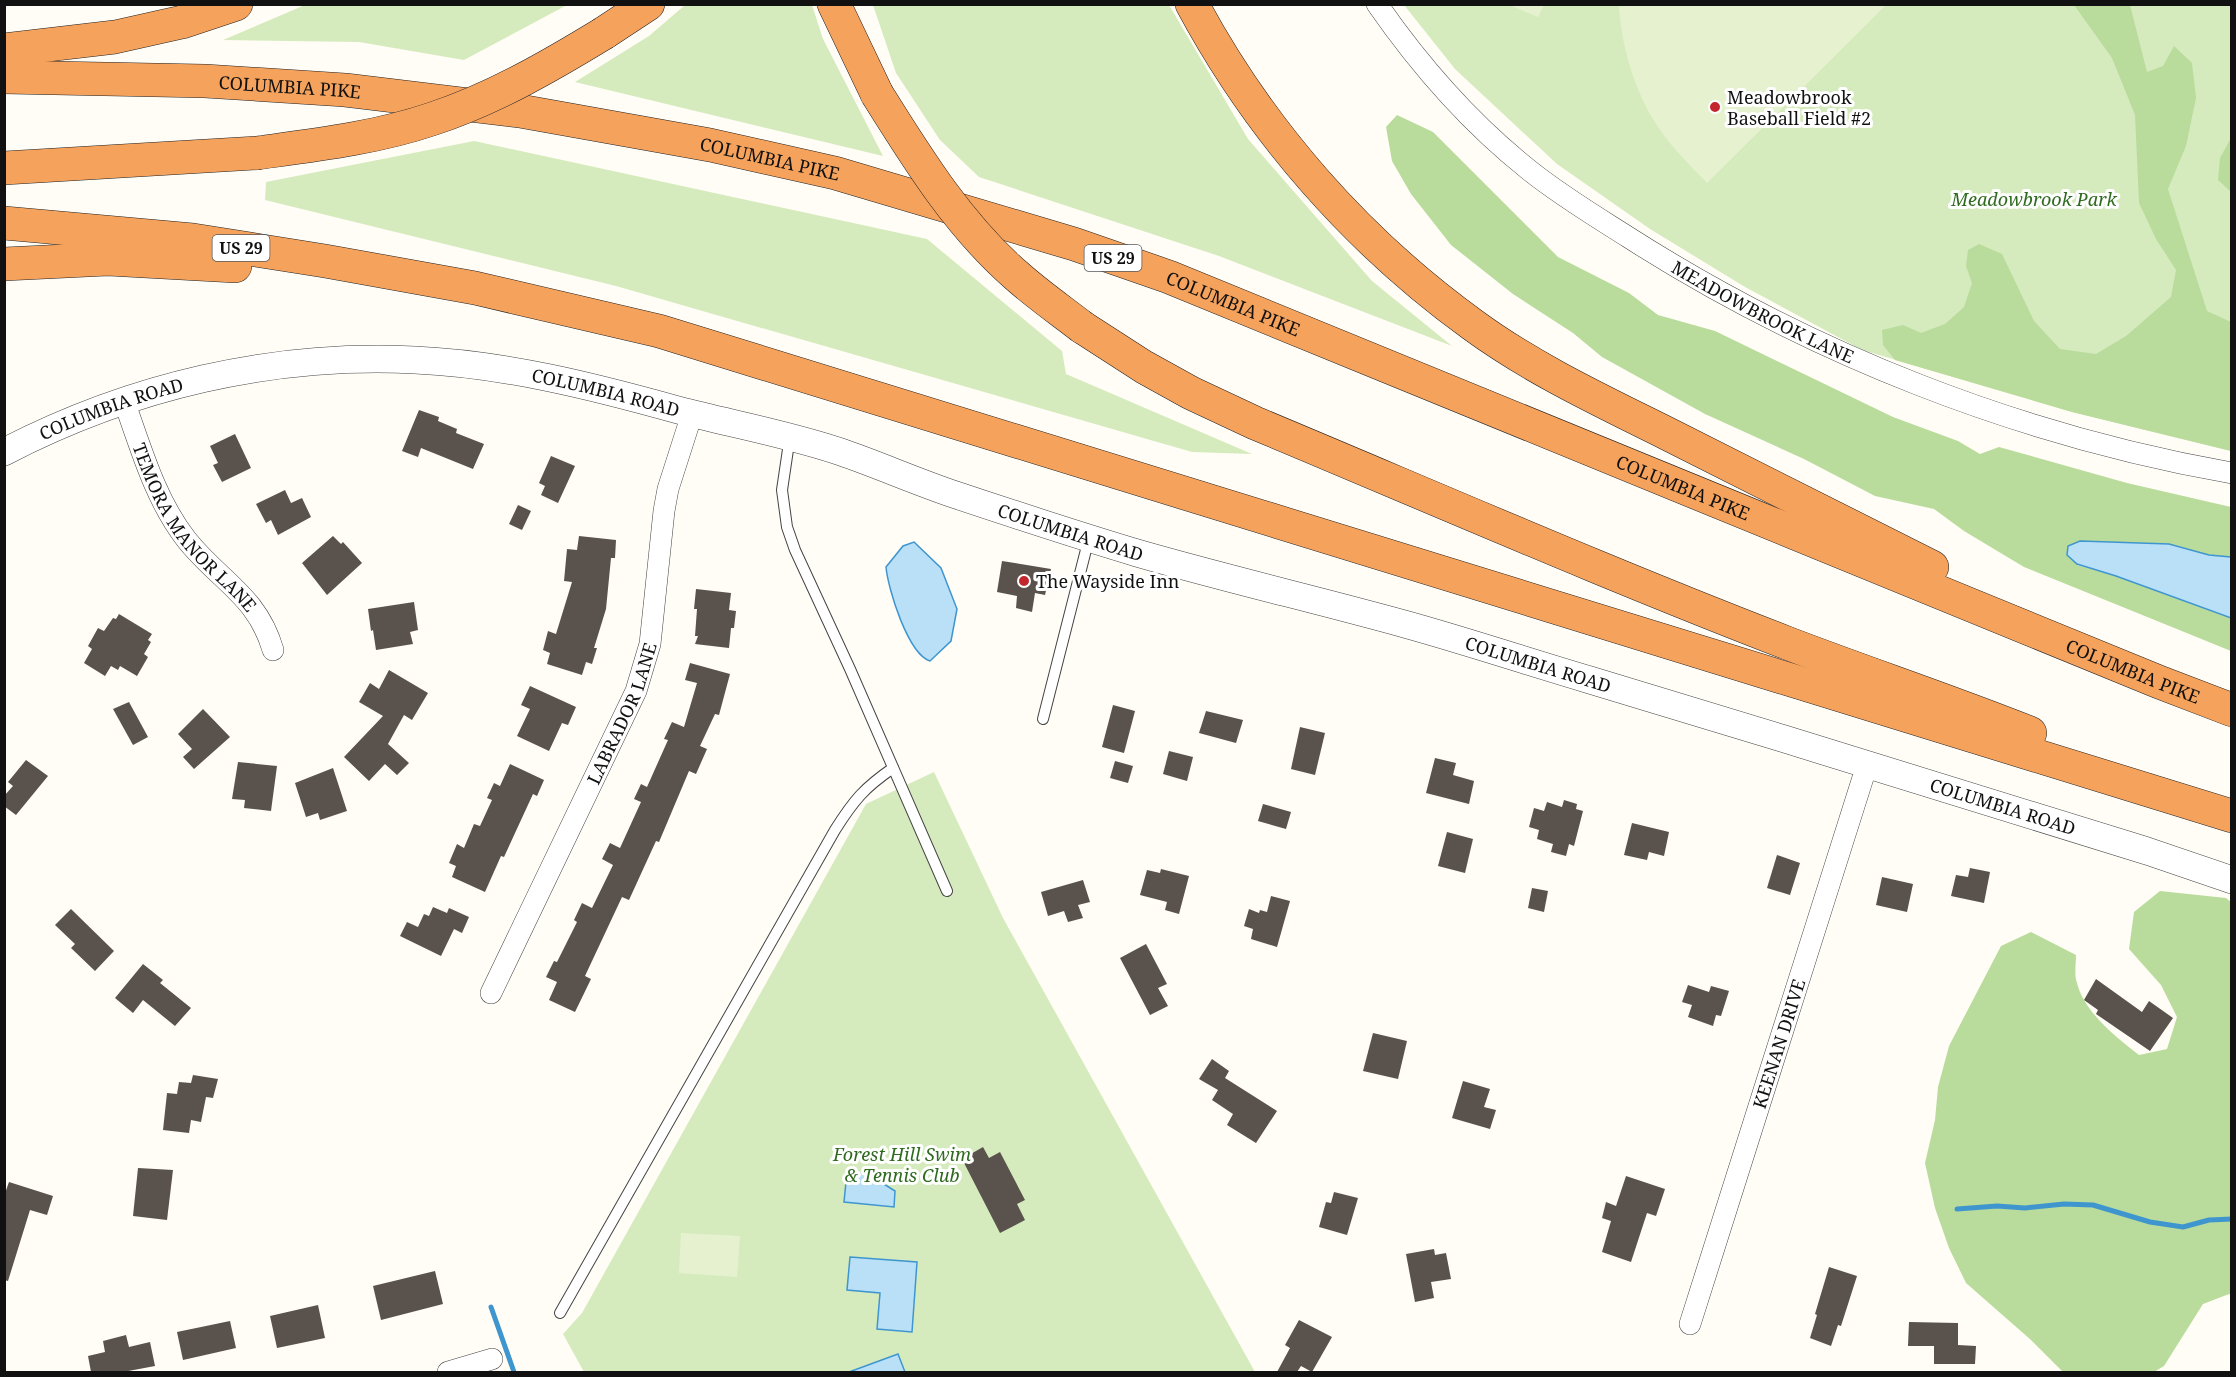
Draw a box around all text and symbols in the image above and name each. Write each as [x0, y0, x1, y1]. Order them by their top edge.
street label: COLUMBIA PIKE [218, 70, 362, 104]
place label: Meadowbrook Baseball Field #2 [1727, 85, 1871, 130]
marker: Meadowbrook Baseball Field #2 [1708, 100, 1722, 114]
street label: COLUMBIA PIKE [698, 131, 842, 186]
park label: Meadowbrook Park [1950, 187, 2118, 211]
road number: US 29 [212, 235, 270, 261]
road number: US 29 [1084, 245, 1142, 271]
street label: MEADOWBROOK LANE [1668, 255, 1858, 368]
street label: COLUMBIA PIKE [1163, 265, 1304, 341]
street label: COLUMBIA ROAD [530, 363, 683, 422]
street label: COLUMBIA ROAD [35, 372, 186, 445]
street label: TEMORA MANOR LANE [128, 440, 262, 616]
street label: COLUMBIA PIKE [1613, 449, 1754, 525]
street label: COLUMBIA ROAD [995, 498, 1146, 566]
place label: The Wayside Inn [1036, 569, 1180, 593]
marker: The Wayside Inn [1017, 574, 1031, 588]
street label: COLUMBIA ROAD [1462, 630, 1614, 698]
street label: COLUMBIA PIKE [2062, 633, 2203, 709]
street label: LABRADOR LANE [581, 640, 662, 788]
street label: COLUMBIA ROAD [1927, 772, 2079, 840]
street label: KEENAN DRIVE [1747, 976, 1811, 1112]
park label: Forest Hill Swim & Tennis Club [832, 1142, 971, 1187]

